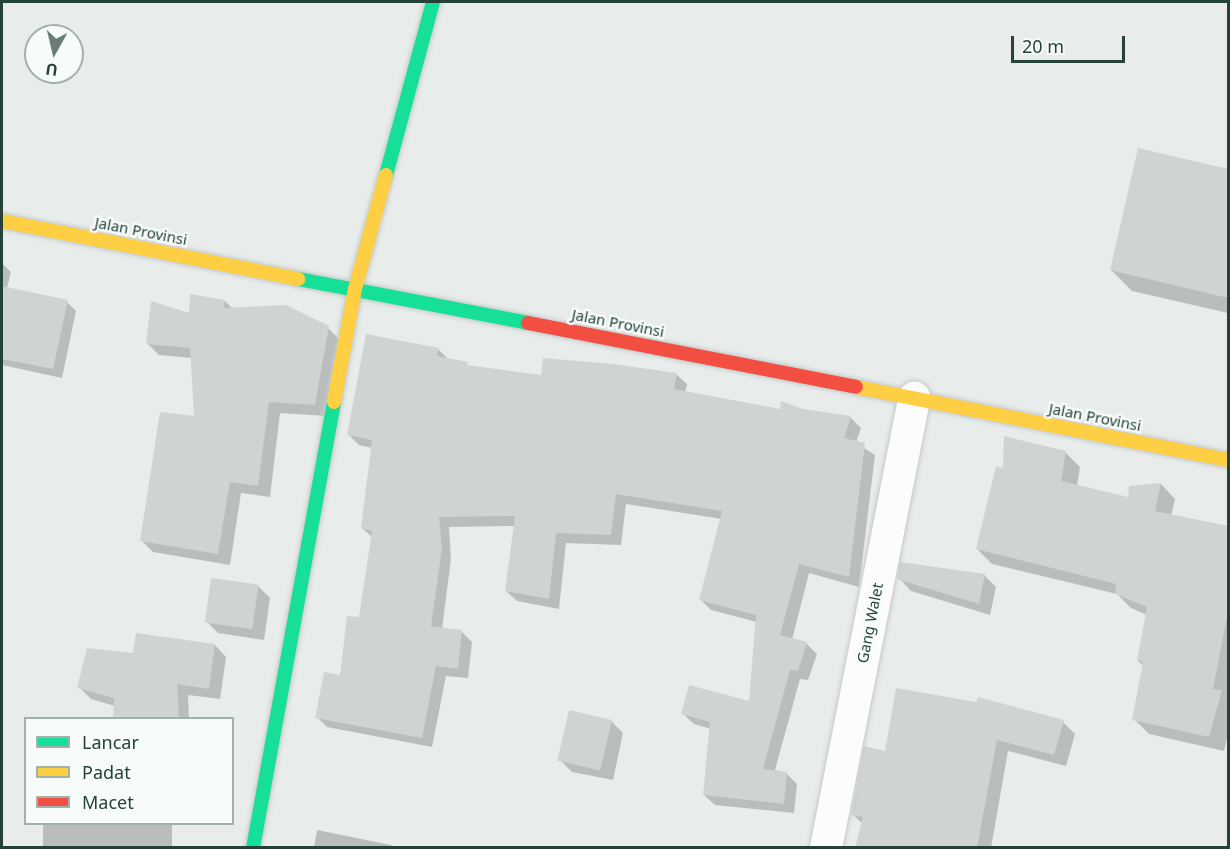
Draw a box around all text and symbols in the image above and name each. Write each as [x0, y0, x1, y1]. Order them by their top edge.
north arrow [24, 24, 84, 84]
scale bar [1014, 24, 1128, 62]
text: 20 m [1022, 34, 1064, 58]
text: U [44, 58, 59, 82]
street label: Jalan Provinsi [93, 213, 189, 249]
street label: Jalan Provinsi [570, 305, 666, 341]
street label: Jalan Provinsi [1047, 399, 1143, 435]
street label: Gang Walet [853, 581, 887, 665]
legend [24, 717, 234, 825]
text: Lancar [82, 730, 139, 754]
text: Padat [82, 760, 131, 784]
text: Macet [82, 790, 134, 814]

